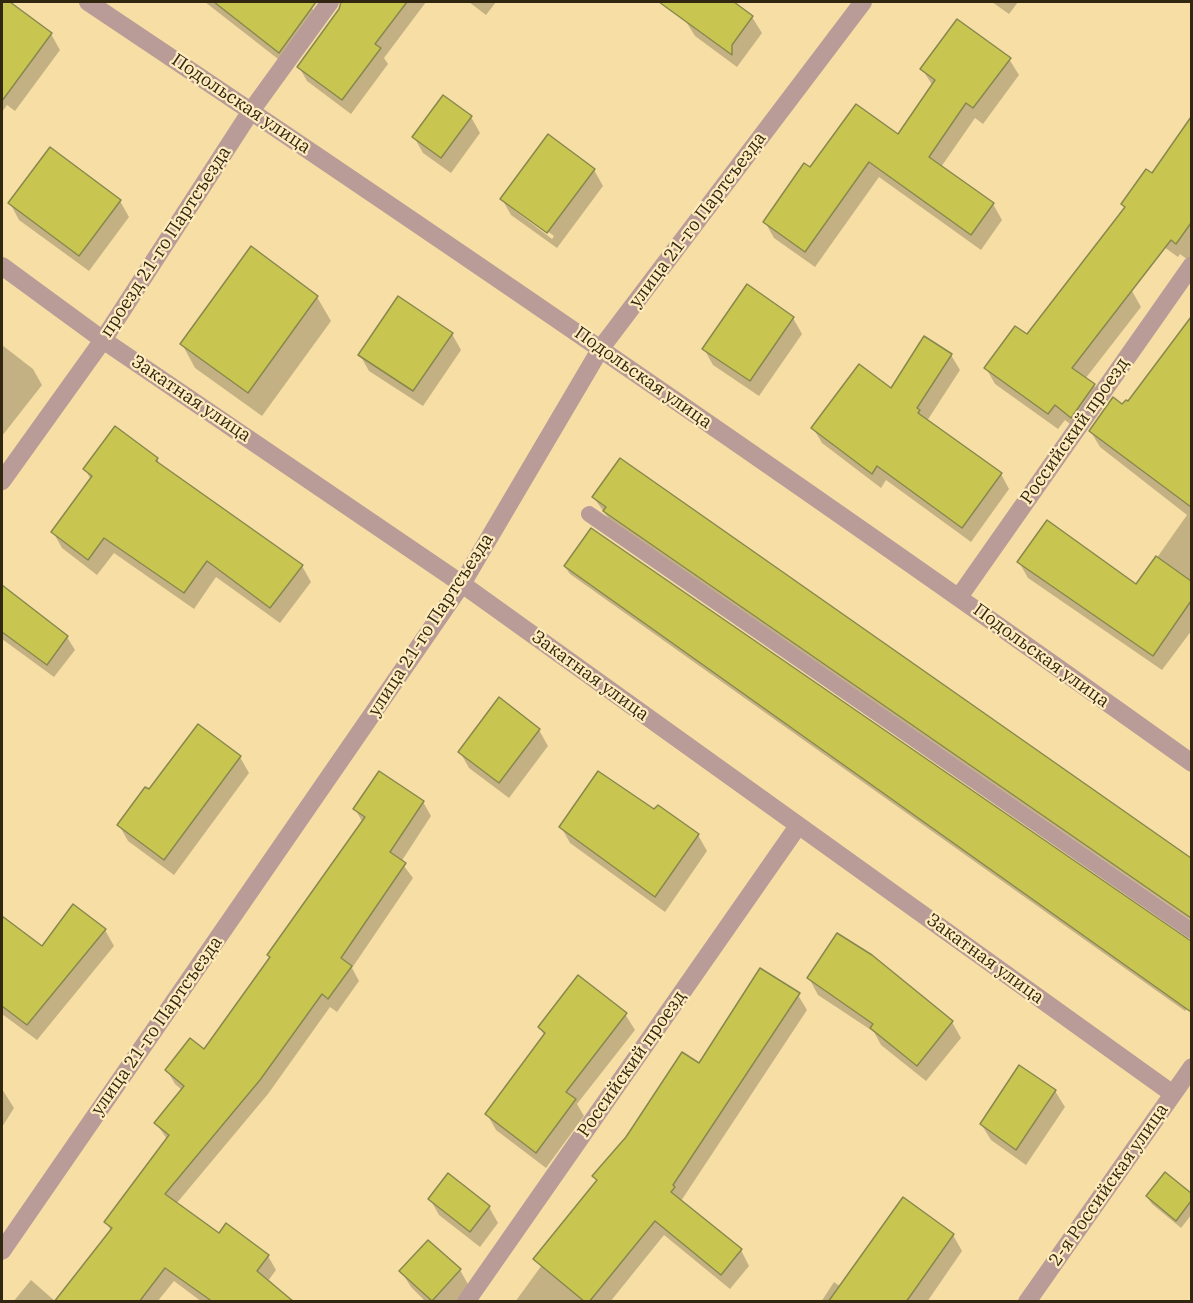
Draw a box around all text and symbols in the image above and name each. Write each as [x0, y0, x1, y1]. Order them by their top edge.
street label: Подольская улица [167, 49, 315, 159]
street label: улица 21-го Партсъезда [625, 128, 771, 312]
street label: проезд 21-го Партсъезда [96, 142, 236, 342]
street label: Подольская улица [570, 322, 716, 434]
street label: Закатная улица [127, 351, 255, 447]
street label: Российский проезд [1016, 354, 1134, 508]
street label: улица 21-го Партсъезда [364, 529, 498, 721]
street label: Подольская улица [969, 599, 1113, 713]
street label: Закатная улица [527, 626, 653, 726]
street label: Закатная улица [922, 909, 1048, 1009]
street label: улица 21-го Партсъезда [87, 932, 227, 1120]
street label: Российский проезд [573, 987, 691, 1141]
street label: 2-я Российская улица [1045, 1100, 1173, 1270]

